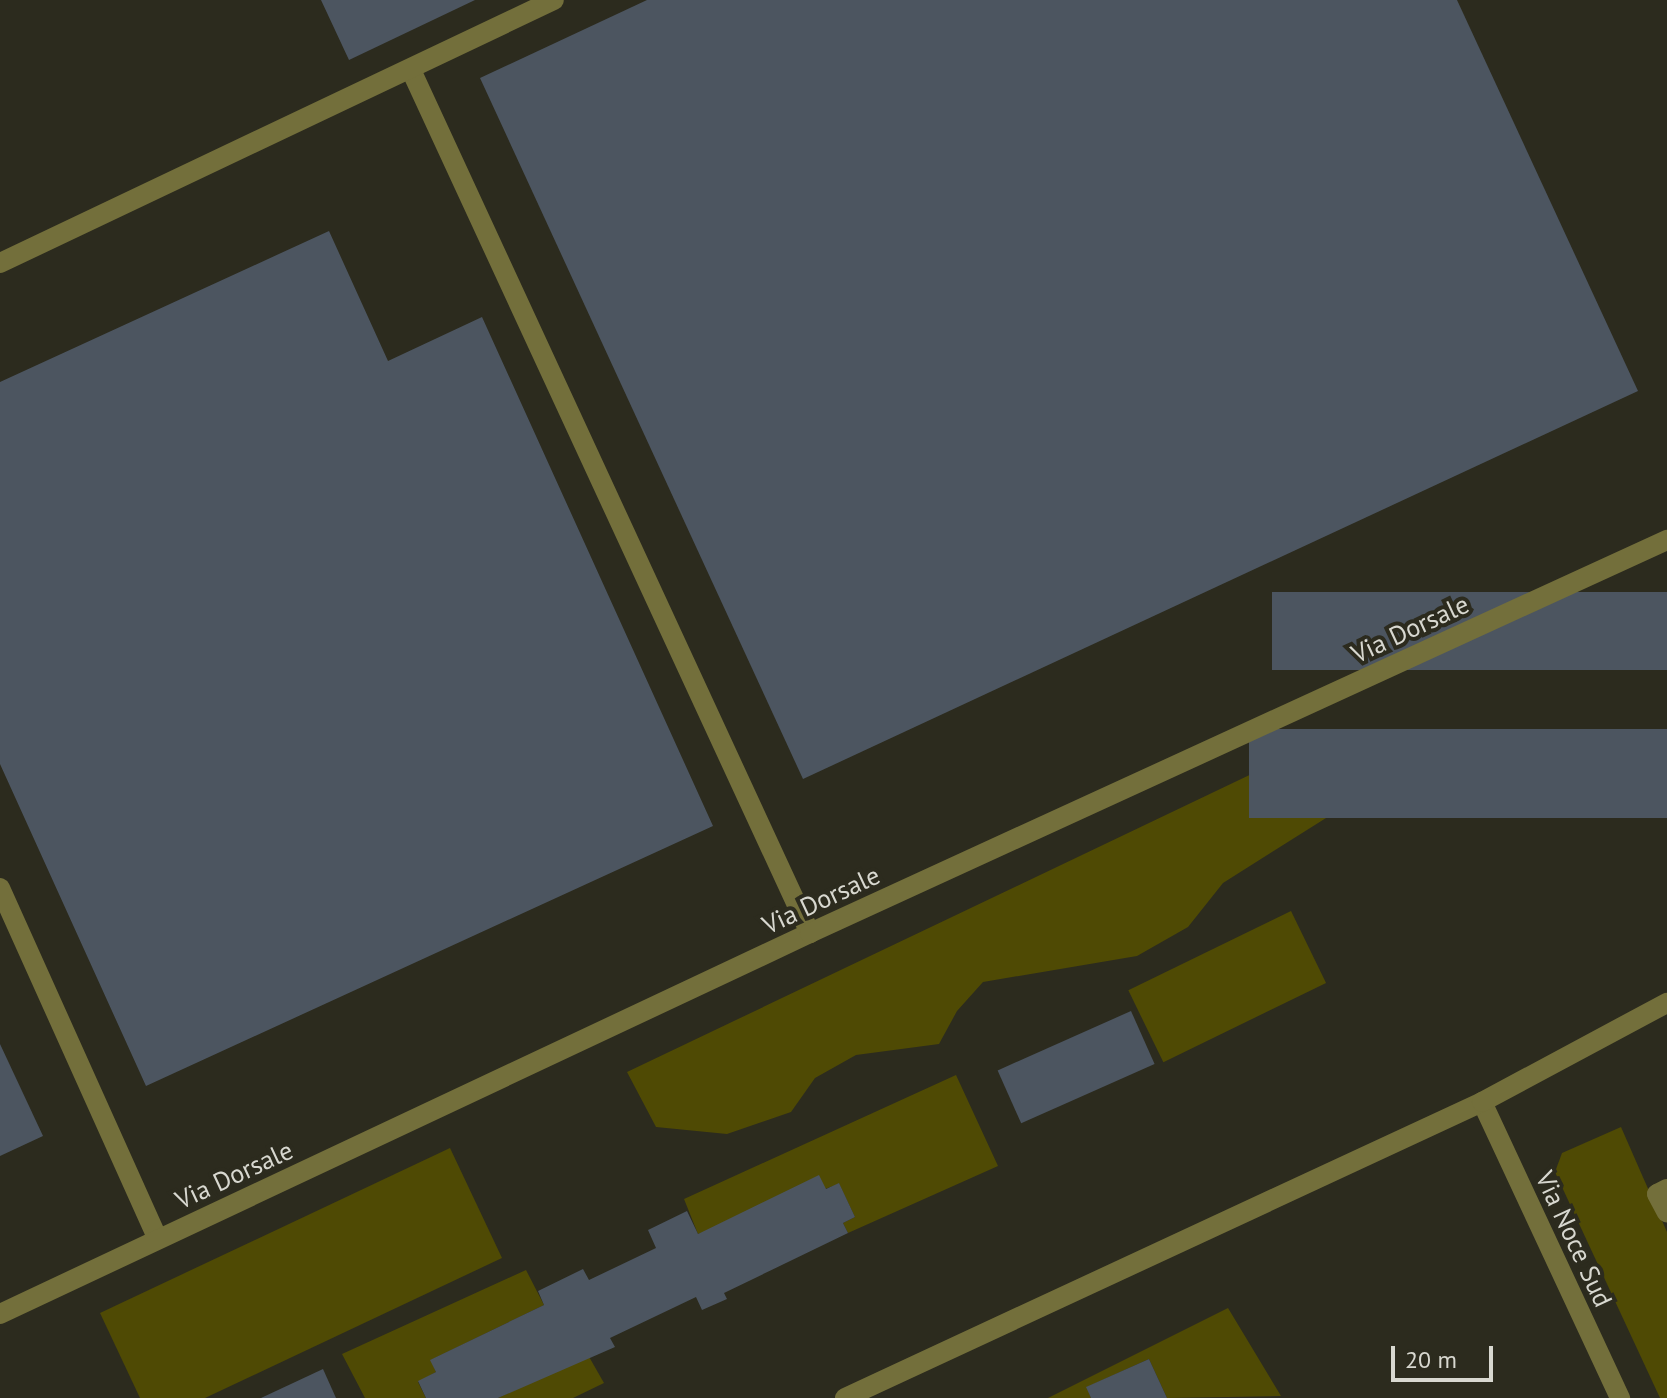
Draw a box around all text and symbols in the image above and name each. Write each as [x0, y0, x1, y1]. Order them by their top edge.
street label: Via Dorsale [1346, 588, 1474, 670]
street label: Via Dorsale [757, 859, 885, 941]
street label: Via Dorsale [170, 1134, 298, 1216]
street label: Via Noce Sud [1529, 1166, 1619, 1312]
scale bar [1395, 1330, 1497, 1380]
text: 20 m [1405, 1344, 1457, 1375]

